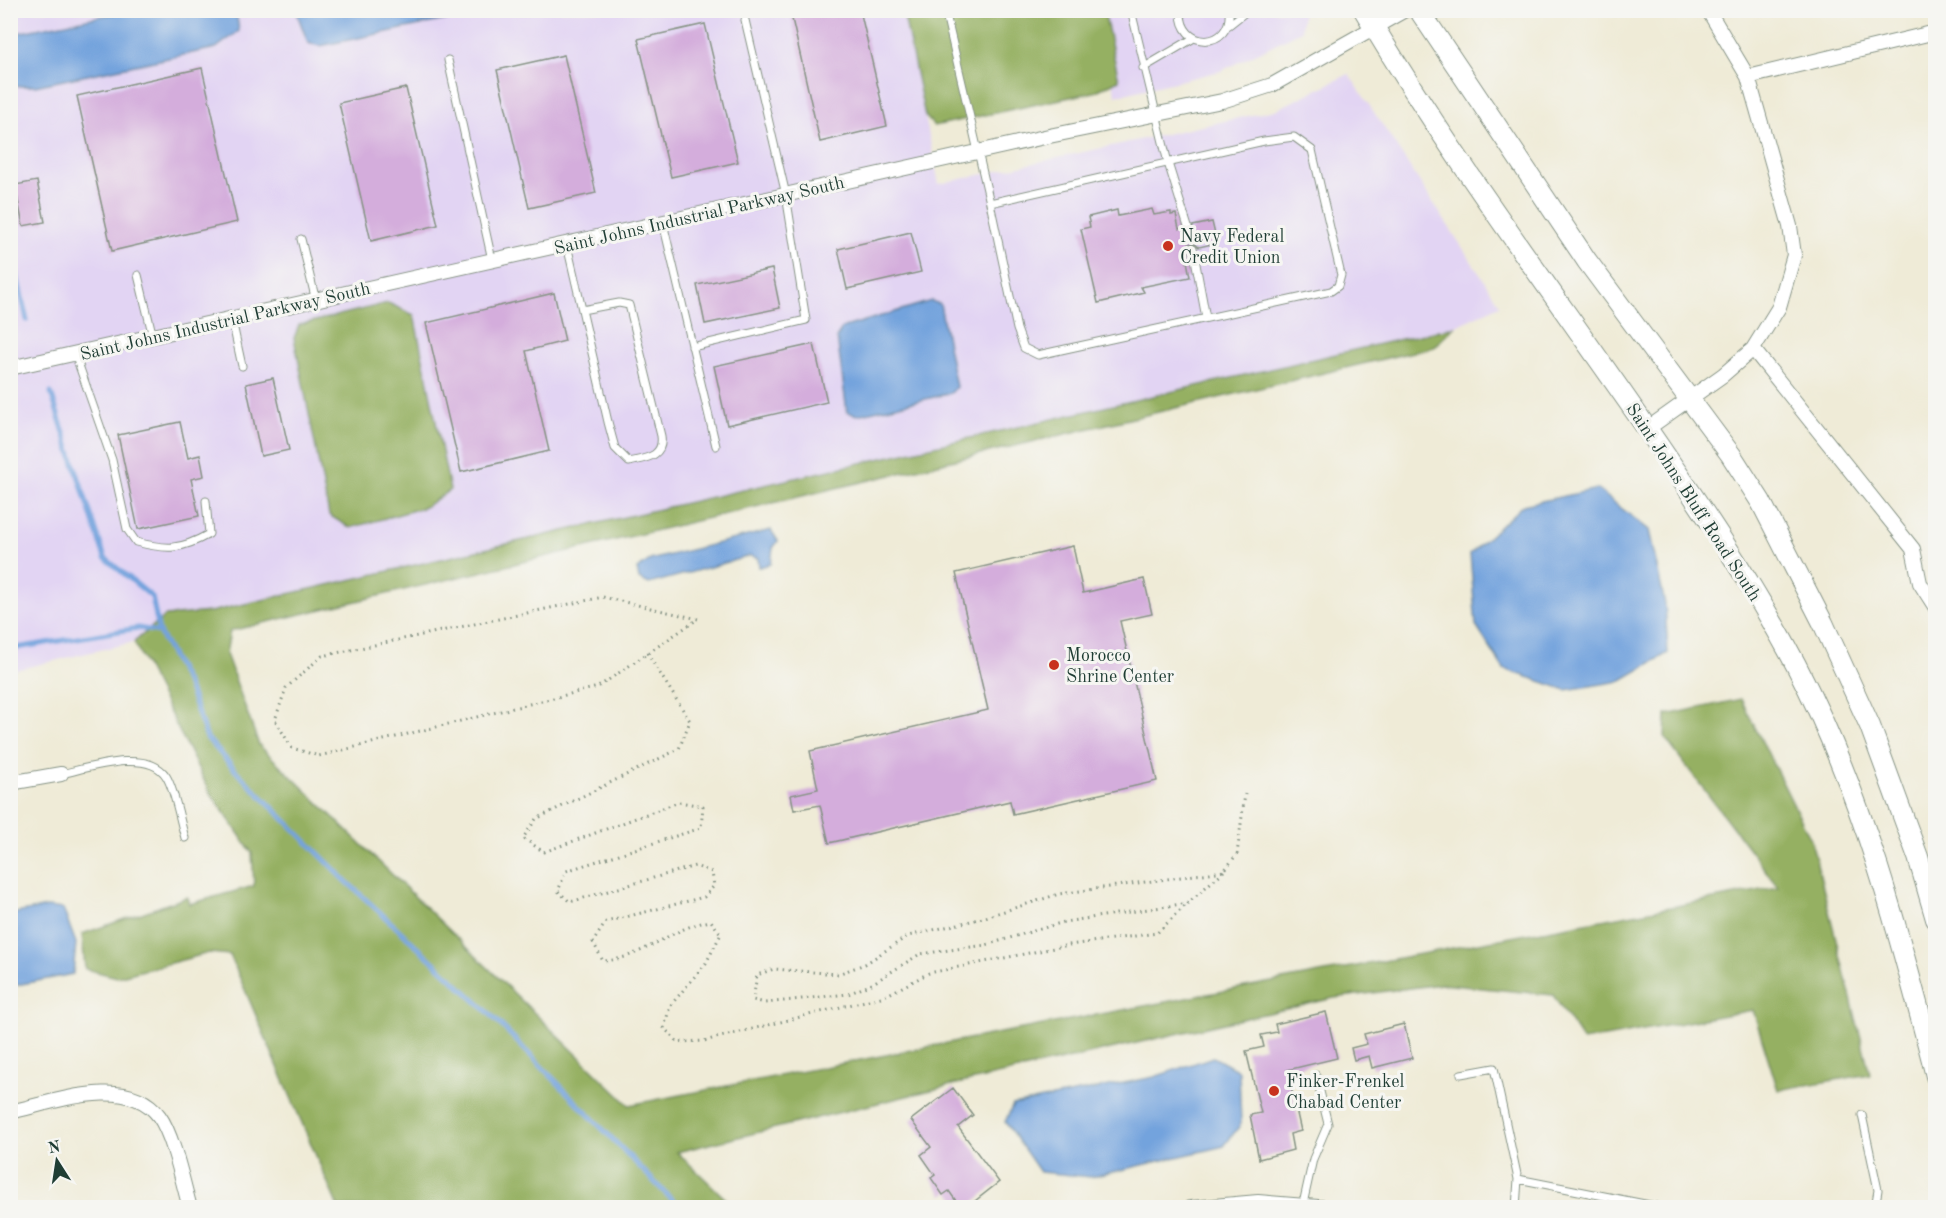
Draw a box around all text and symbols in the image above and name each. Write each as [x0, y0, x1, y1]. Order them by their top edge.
street label: Saint Johns Industrial Parkway South [552, 174, 846, 258]
place label: Navy Federal Credit Union [1180, 228, 1284, 267]
marker: Navy Federal Credit Union [1161, 239, 1175, 253]
street label: Saint Johns Industrial Parkway South [78, 280, 372, 364]
street label: Saint Johns Bluff Road South [1623, 400, 1764, 605]
place label: Morocco Shrine Center [1066, 647, 1175, 686]
marker: Morocco Shrine Center [1047, 658, 1061, 672]
place label: Finker-Frenkel Chabad Center [1286, 1073, 1405, 1112]
marker: Finker-Frenkel Chabad Center [1267, 1084, 1281, 1098]
north arrow [27, 1131, 87, 1191]
text: N [47, 1139, 63, 1157]

